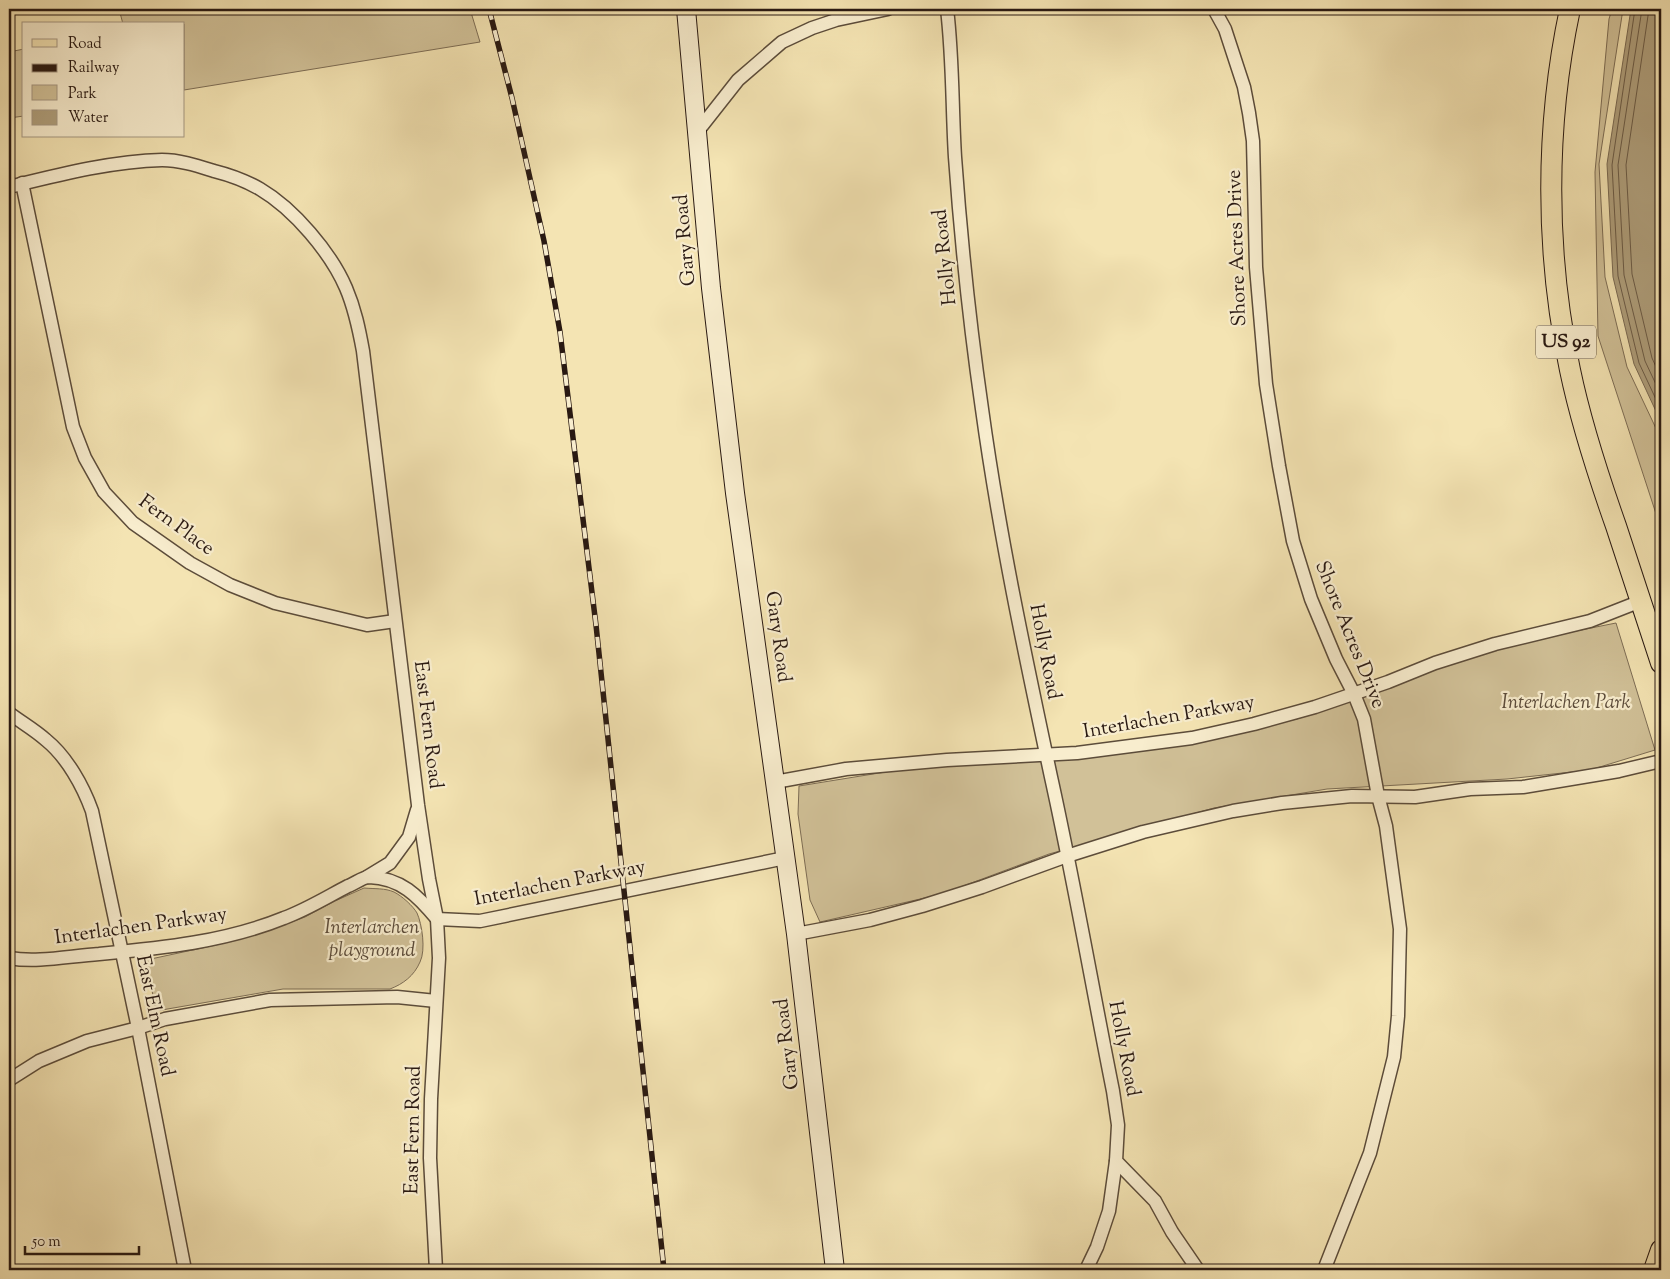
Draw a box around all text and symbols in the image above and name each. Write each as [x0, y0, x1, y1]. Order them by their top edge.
legend [22, 22, 185, 138]
text: Road [68, 34, 102, 55]
text: Railway [68, 58, 120, 79]
text: Park [68, 84, 97, 105]
text: Water [68, 108, 109, 129]
street label: Shore Acres Drive [1221, 169, 1255, 327]
street label: Gary Road [668, 193, 704, 287]
street label: Holly Road [927, 207, 965, 307]
road number: US 92 [1536, 326, 1596, 358]
street label: Fern Place [132, 488, 220, 564]
street label: Shore Acres Drive [1306, 557, 1392, 713]
street label: Gary Road [756, 589, 798, 685]
street label: Holly Road [1021, 602, 1067, 702]
street label: East Fern Road [405, 659, 449, 791]
street label: Interlachen Parkway [1081, 689, 1257, 747]
park label: Interlachen Park [1502, 689, 1630, 718]
street label: Interlachen Parkway [472, 853, 648, 915]
street label: Interlachen Parkway [53, 901, 229, 953]
park label: Interlarchen playground [324, 914, 420, 966]
street label: East Elm Road [127, 952, 181, 1080]
street label: Gary Road [768, 997, 808, 1091]
street label: Holly Road [1100, 999, 1146, 1099]
street label: East Fern Road [398, 1065, 430, 1195]
scale bar [25, 1224, 139, 1256]
text: 50 m [31, 1232, 61, 1253]

